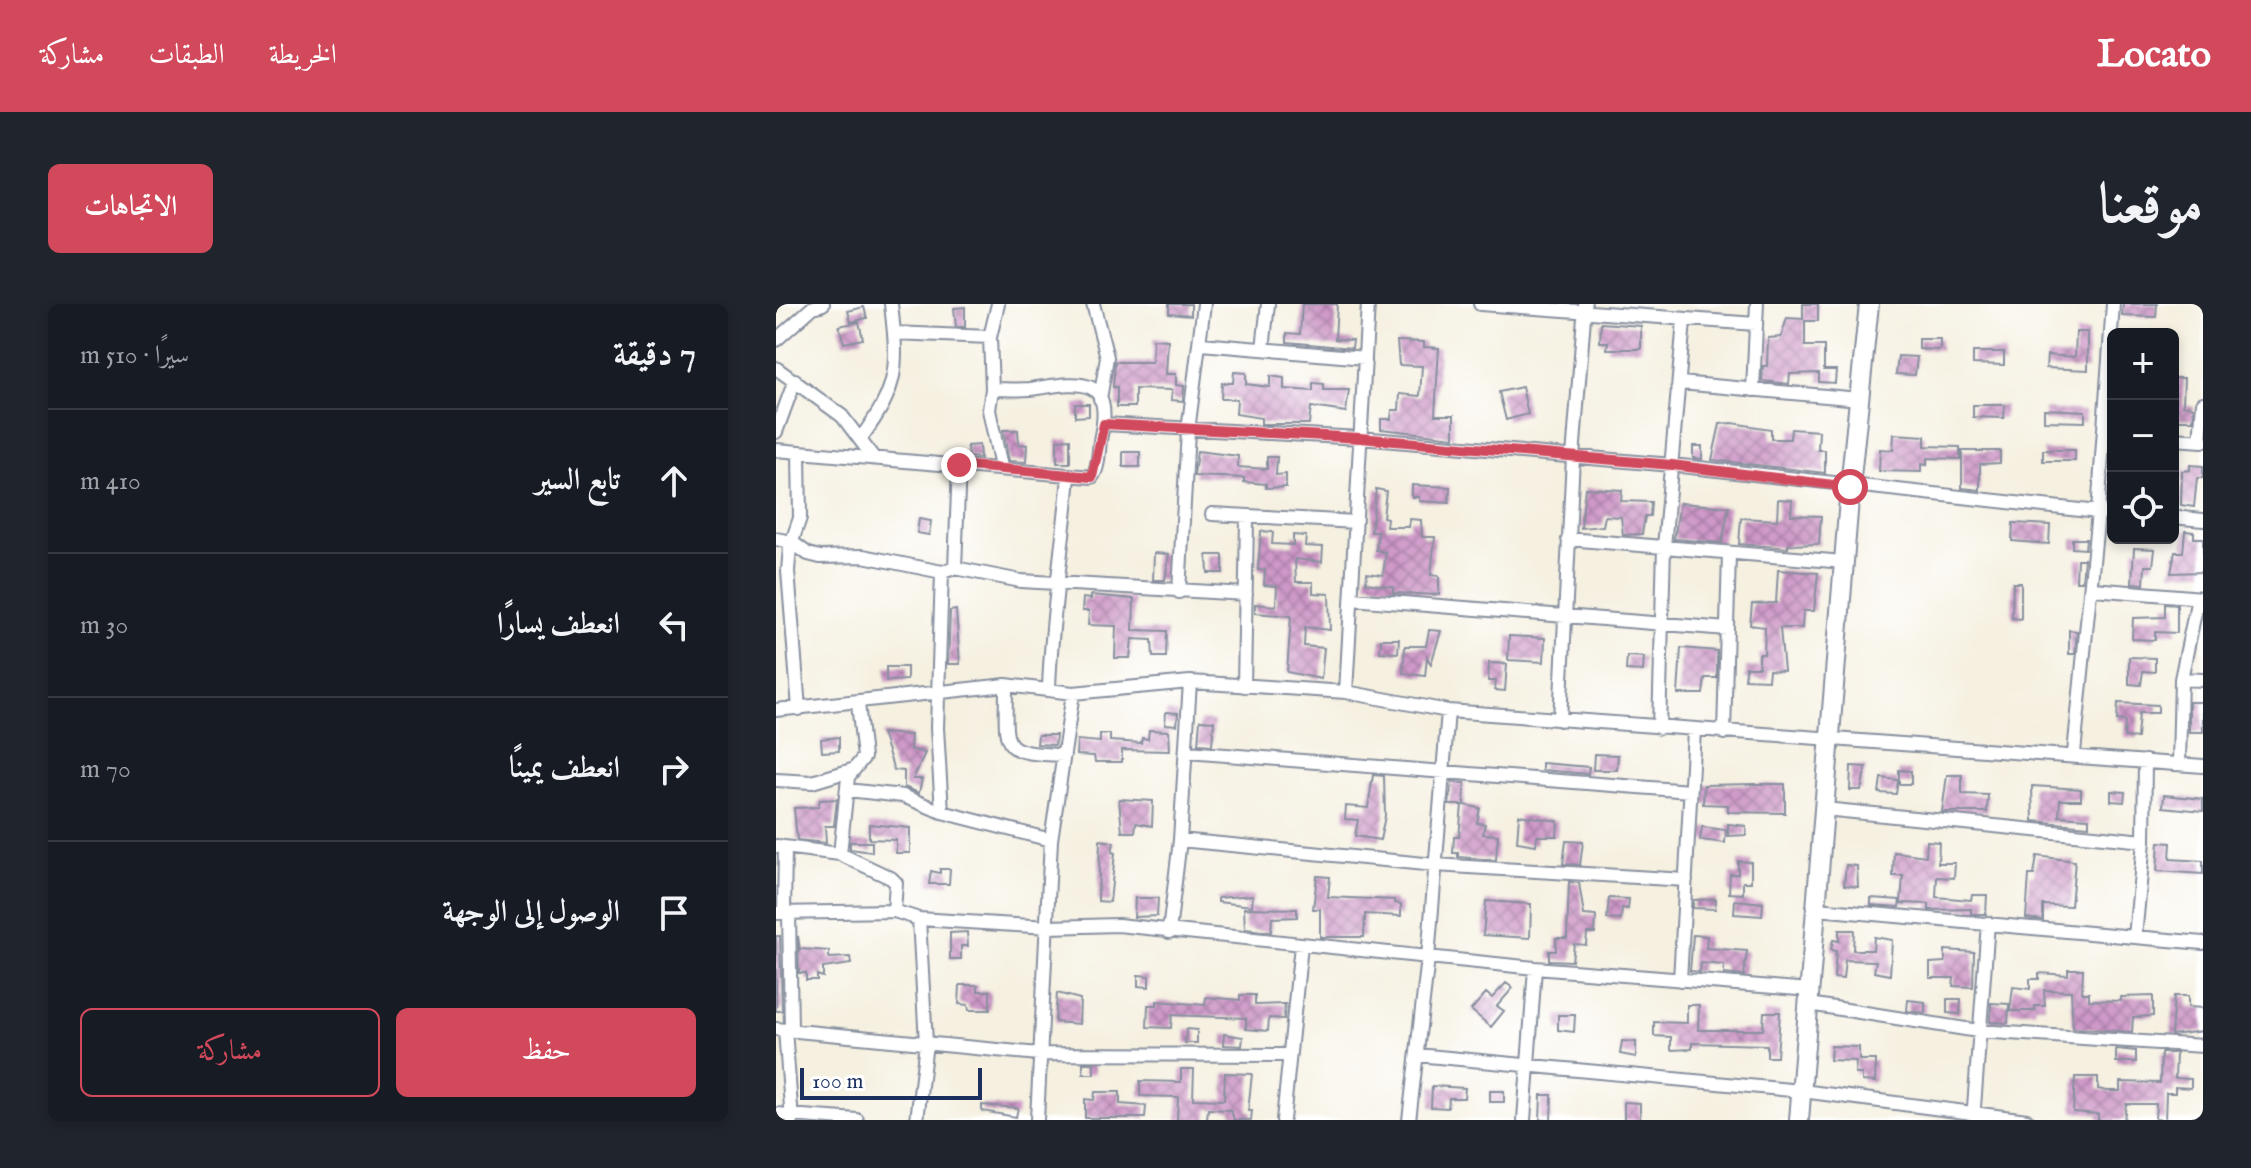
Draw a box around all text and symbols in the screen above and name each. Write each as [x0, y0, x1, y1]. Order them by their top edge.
text: Locato [2097, 32, 2211, 80]
text: مشاركة [40, 38, 104, 73]
text: الطبقات [148, 38, 225, 73]
text: الخريطة [269, 38, 337, 73]
button: الاتجاهات [48, 164, 213, 253]
text: موقعنا [2098, 171, 2203, 242]
map controls [2107, 328, 2179, 544]
button: + [2107, 328, 2179, 400]
text: 7 دقيقة [613, 333, 696, 376]
text: سيرًا · 510 m [80, 339, 189, 372]
button: − [2107, 400, 2179, 472]
route end [941, 447, 977, 483]
icon: ahead [652, 459, 696, 503]
text: تابع السير [535, 462, 620, 500]
text: 410 m [80, 465, 141, 498]
route start [1832, 469, 1868, 505]
button: locate [2107, 472, 2179, 544]
icon: left [652, 603, 696, 647]
text: انعطف يسارًا [497, 606, 620, 644]
text: 30 m [80, 609, 128, 642]
icon: right [652, 747, 696, 791]
text: انعطف يمينًا [509, 750, 620, 788]
text: 70 m [80, 753, 131, 786]
icon: arrive [652, 891, 696, 935]
text: الوصول إلى الوجهة [443, 894, 620, 932]
button: مشاركة [80, 1008, 380, 1097]
button: حفظ [396, 1008, 696, 1097]
scale bar [800, 1064, 982, 1100]
text: 100 m [812, 1068, 864, 1096]

